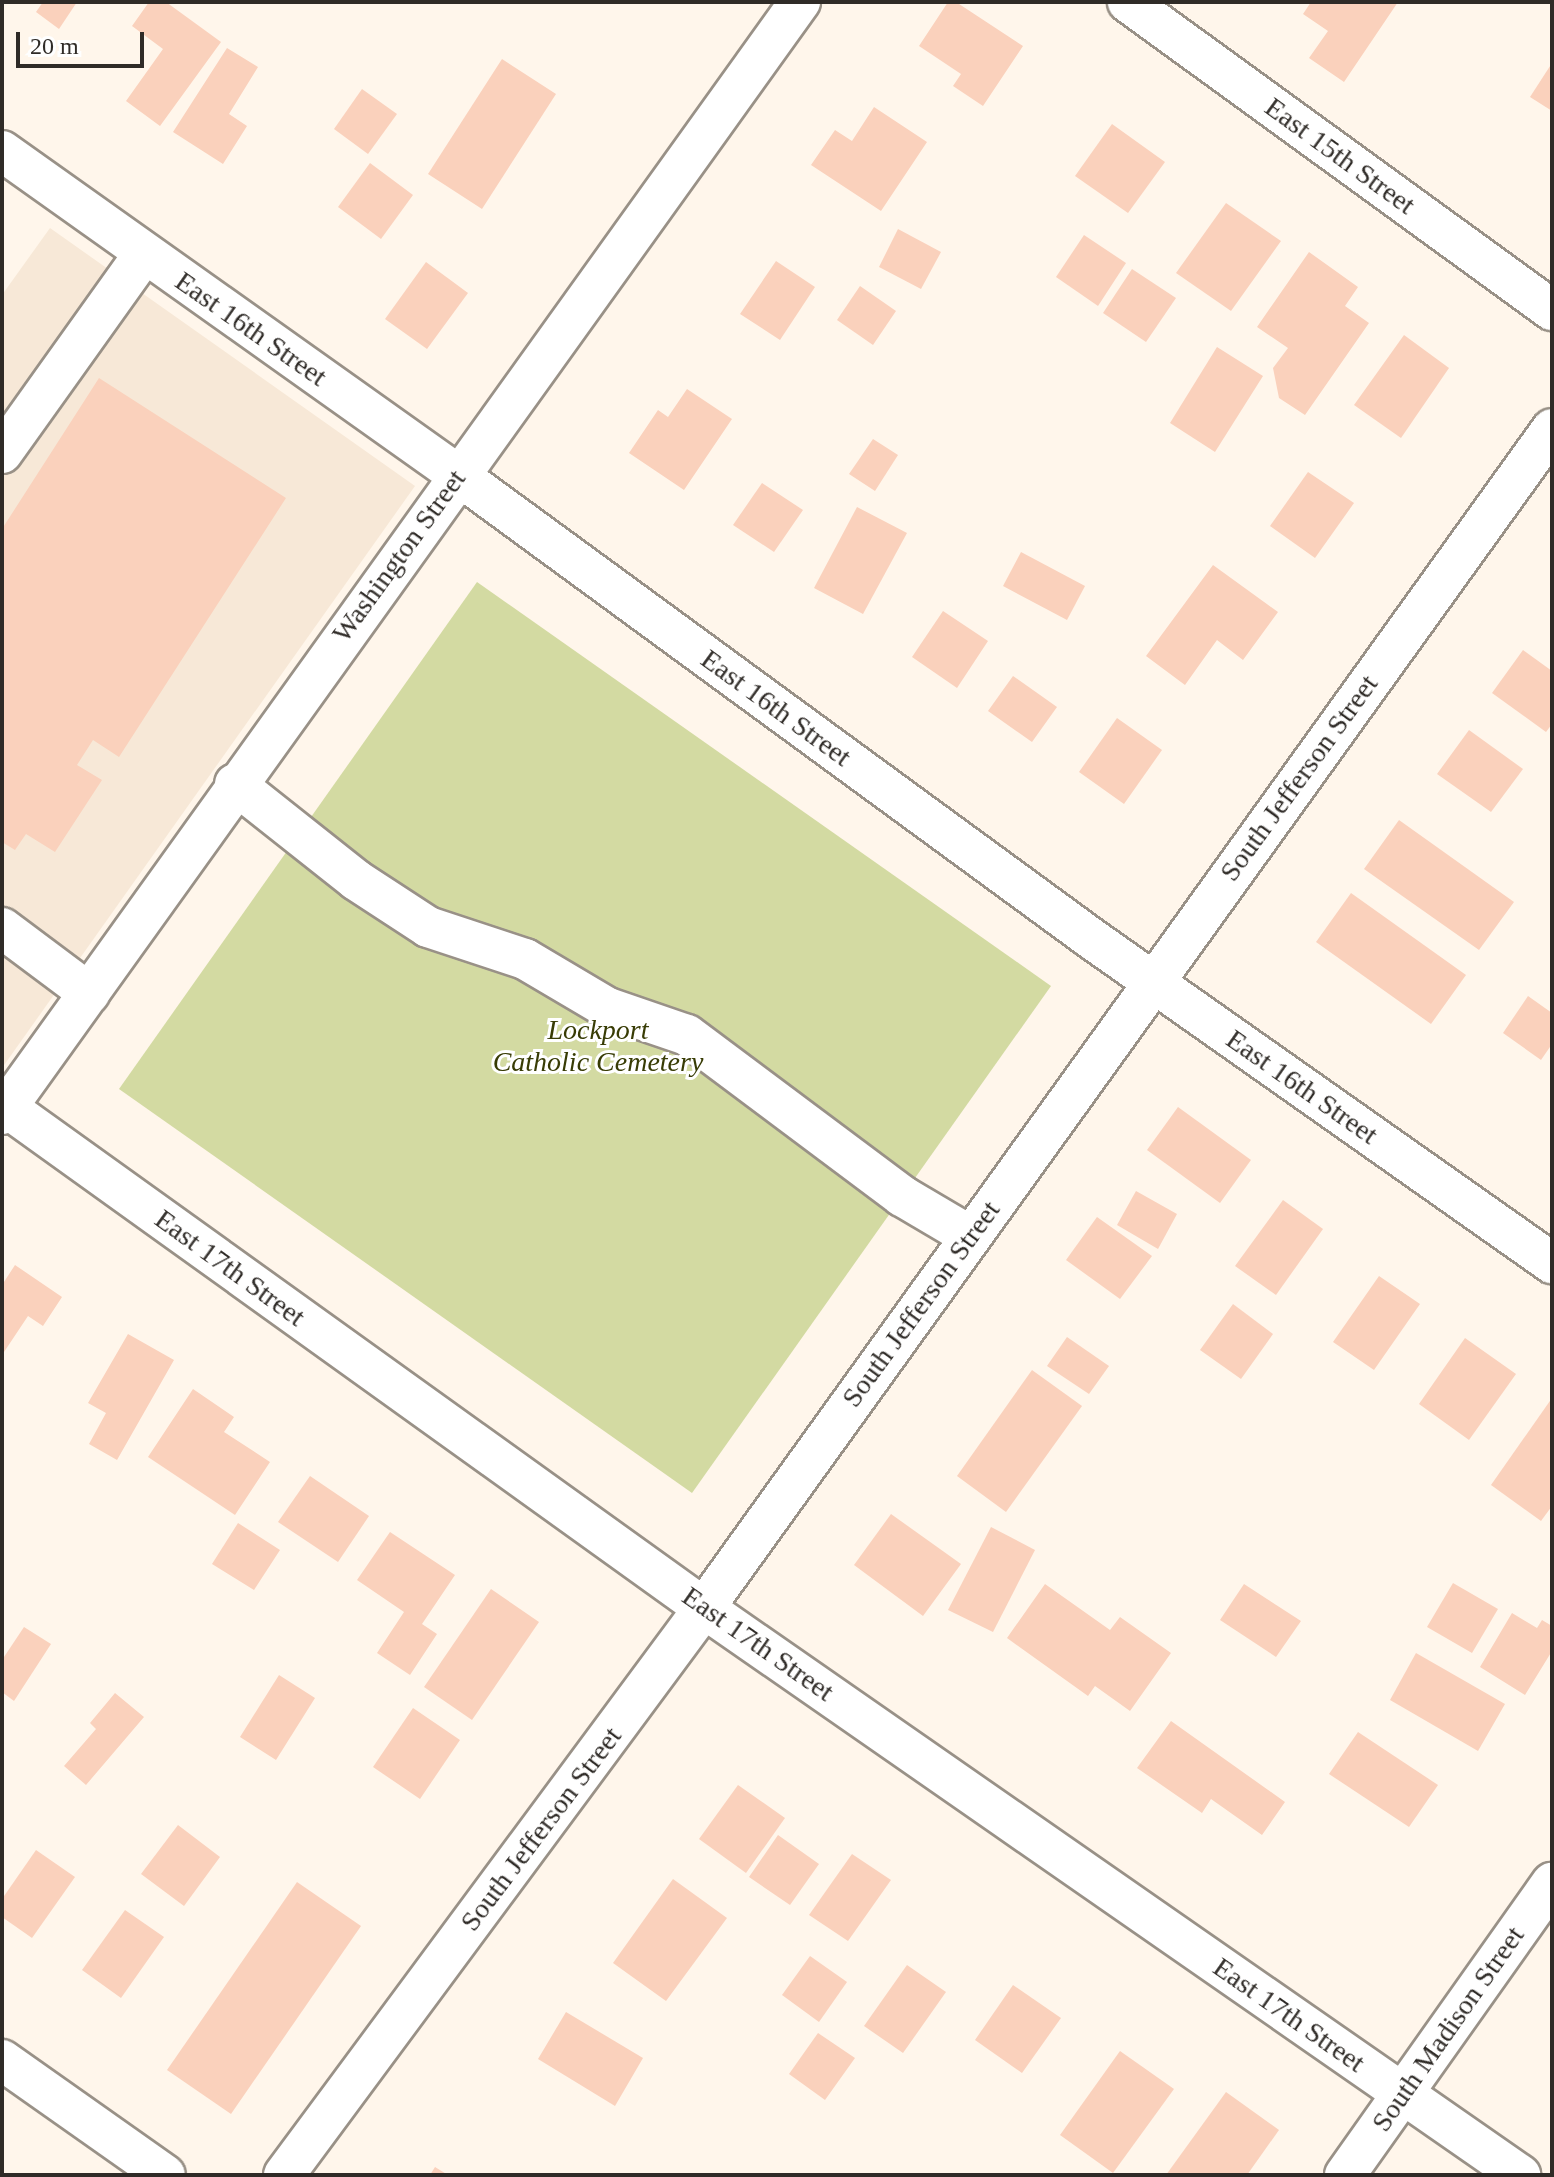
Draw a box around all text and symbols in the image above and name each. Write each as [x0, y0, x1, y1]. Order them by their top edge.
scale bar [20, 16, 148, 66]
text: 20 m [30, 33, 79, 59]
street label: East 15th Street [1258, 90, 1422, 222]
street label: East 16th Street [169, 264, 333, 394]
street label: Washington Street [325, 463, 473, 649]
street label: East 16th Street [694, 642, 858, 774]
street label: South Jefferson Street [1213, 668, 1385, 888]
park label: Lockport Catholic Cemetery [493, 1013, 703, 1079]
street label: East 16th Street [1220, 1022, 1384, 1152]
street label: South Jefferson Street [835, 1194, 1007, 1414]
street label: East 17th Street [148, 1202, 312, 1334]
street label: East 17th Street [676, 1579, 840, 1709]
street label: South Jefferson Street [453, 1720, 629, 1938]
street label: South Madison Street [1365, 1920, 1531, 2138]
street label: East 17th Street [1207, 1950, 1371, 2080]

